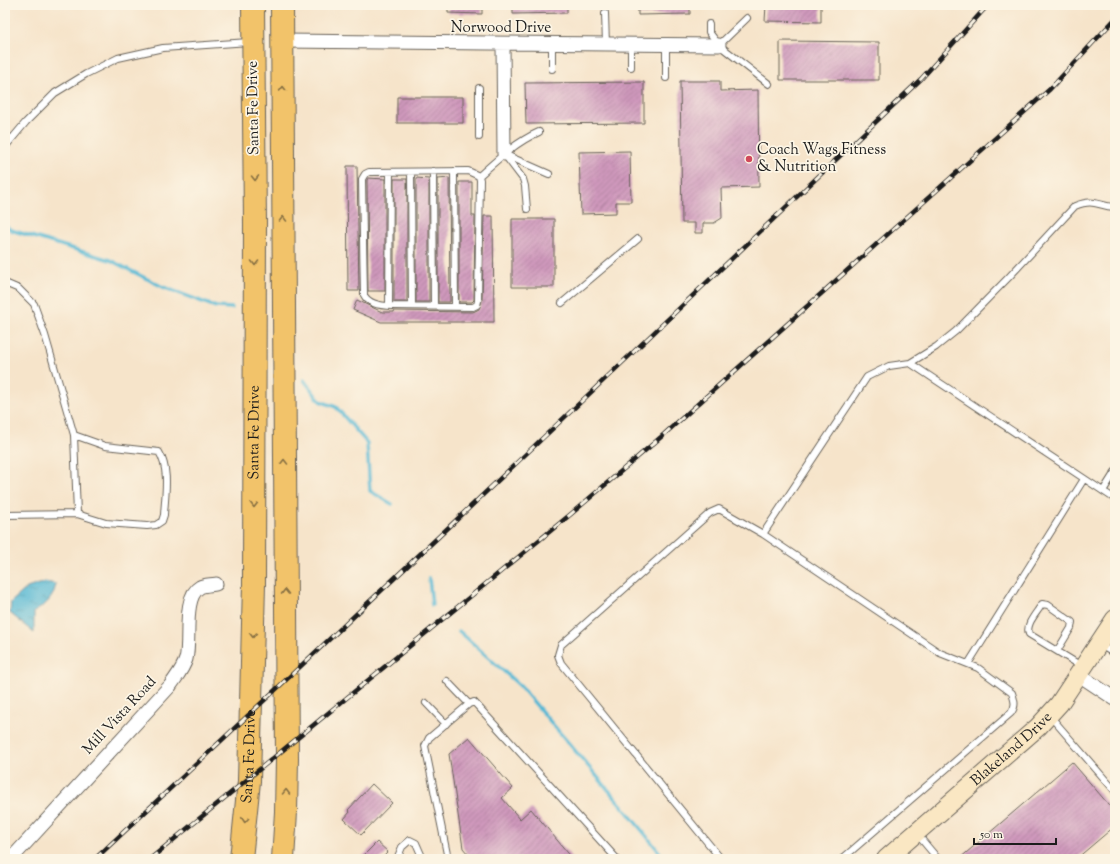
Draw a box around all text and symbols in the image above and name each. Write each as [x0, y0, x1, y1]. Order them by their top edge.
street label: Norwood Drive [451, 18, 551, 39]
street label: Santa Fe Drive [243, 61, 265, 155]
one-way arrow [279, 86, 287, 92]
place label: Coach Wags Fitness & Nutrition [757, 140, 886, 178]
marker: Coach Wags Fitness & Nutrition [744, 154, 754, 164]
one-way arrow [251, 175, 259, 181]
one-way arrow [279, 216, 287, 222]
one-way arrow [251, 260, 259, 266]
street label: Santa Fe Drive [244, 385, 265, 480]
one-way arrow [280, 459, 288, 465]
one-way arrow [250, 502, 258, 508]
one-way arrow [281, 589, 289, 595]
one-way arrow [249, 632, 257, 638]
street label: Mill Vista Road [78, 672, 162, 760]
street label: Blakeland Drive [966, 707, 1057, 791]
street label: Santa Fe Drive [236, 709, 261, 805]
one-way arrow [282, 789, 291, 795]
one-way arrow [241, 817, 250, 823]
scale bar [974, 820, 1056, 846]
text: 50 m [979, 826, 1003, 844]

